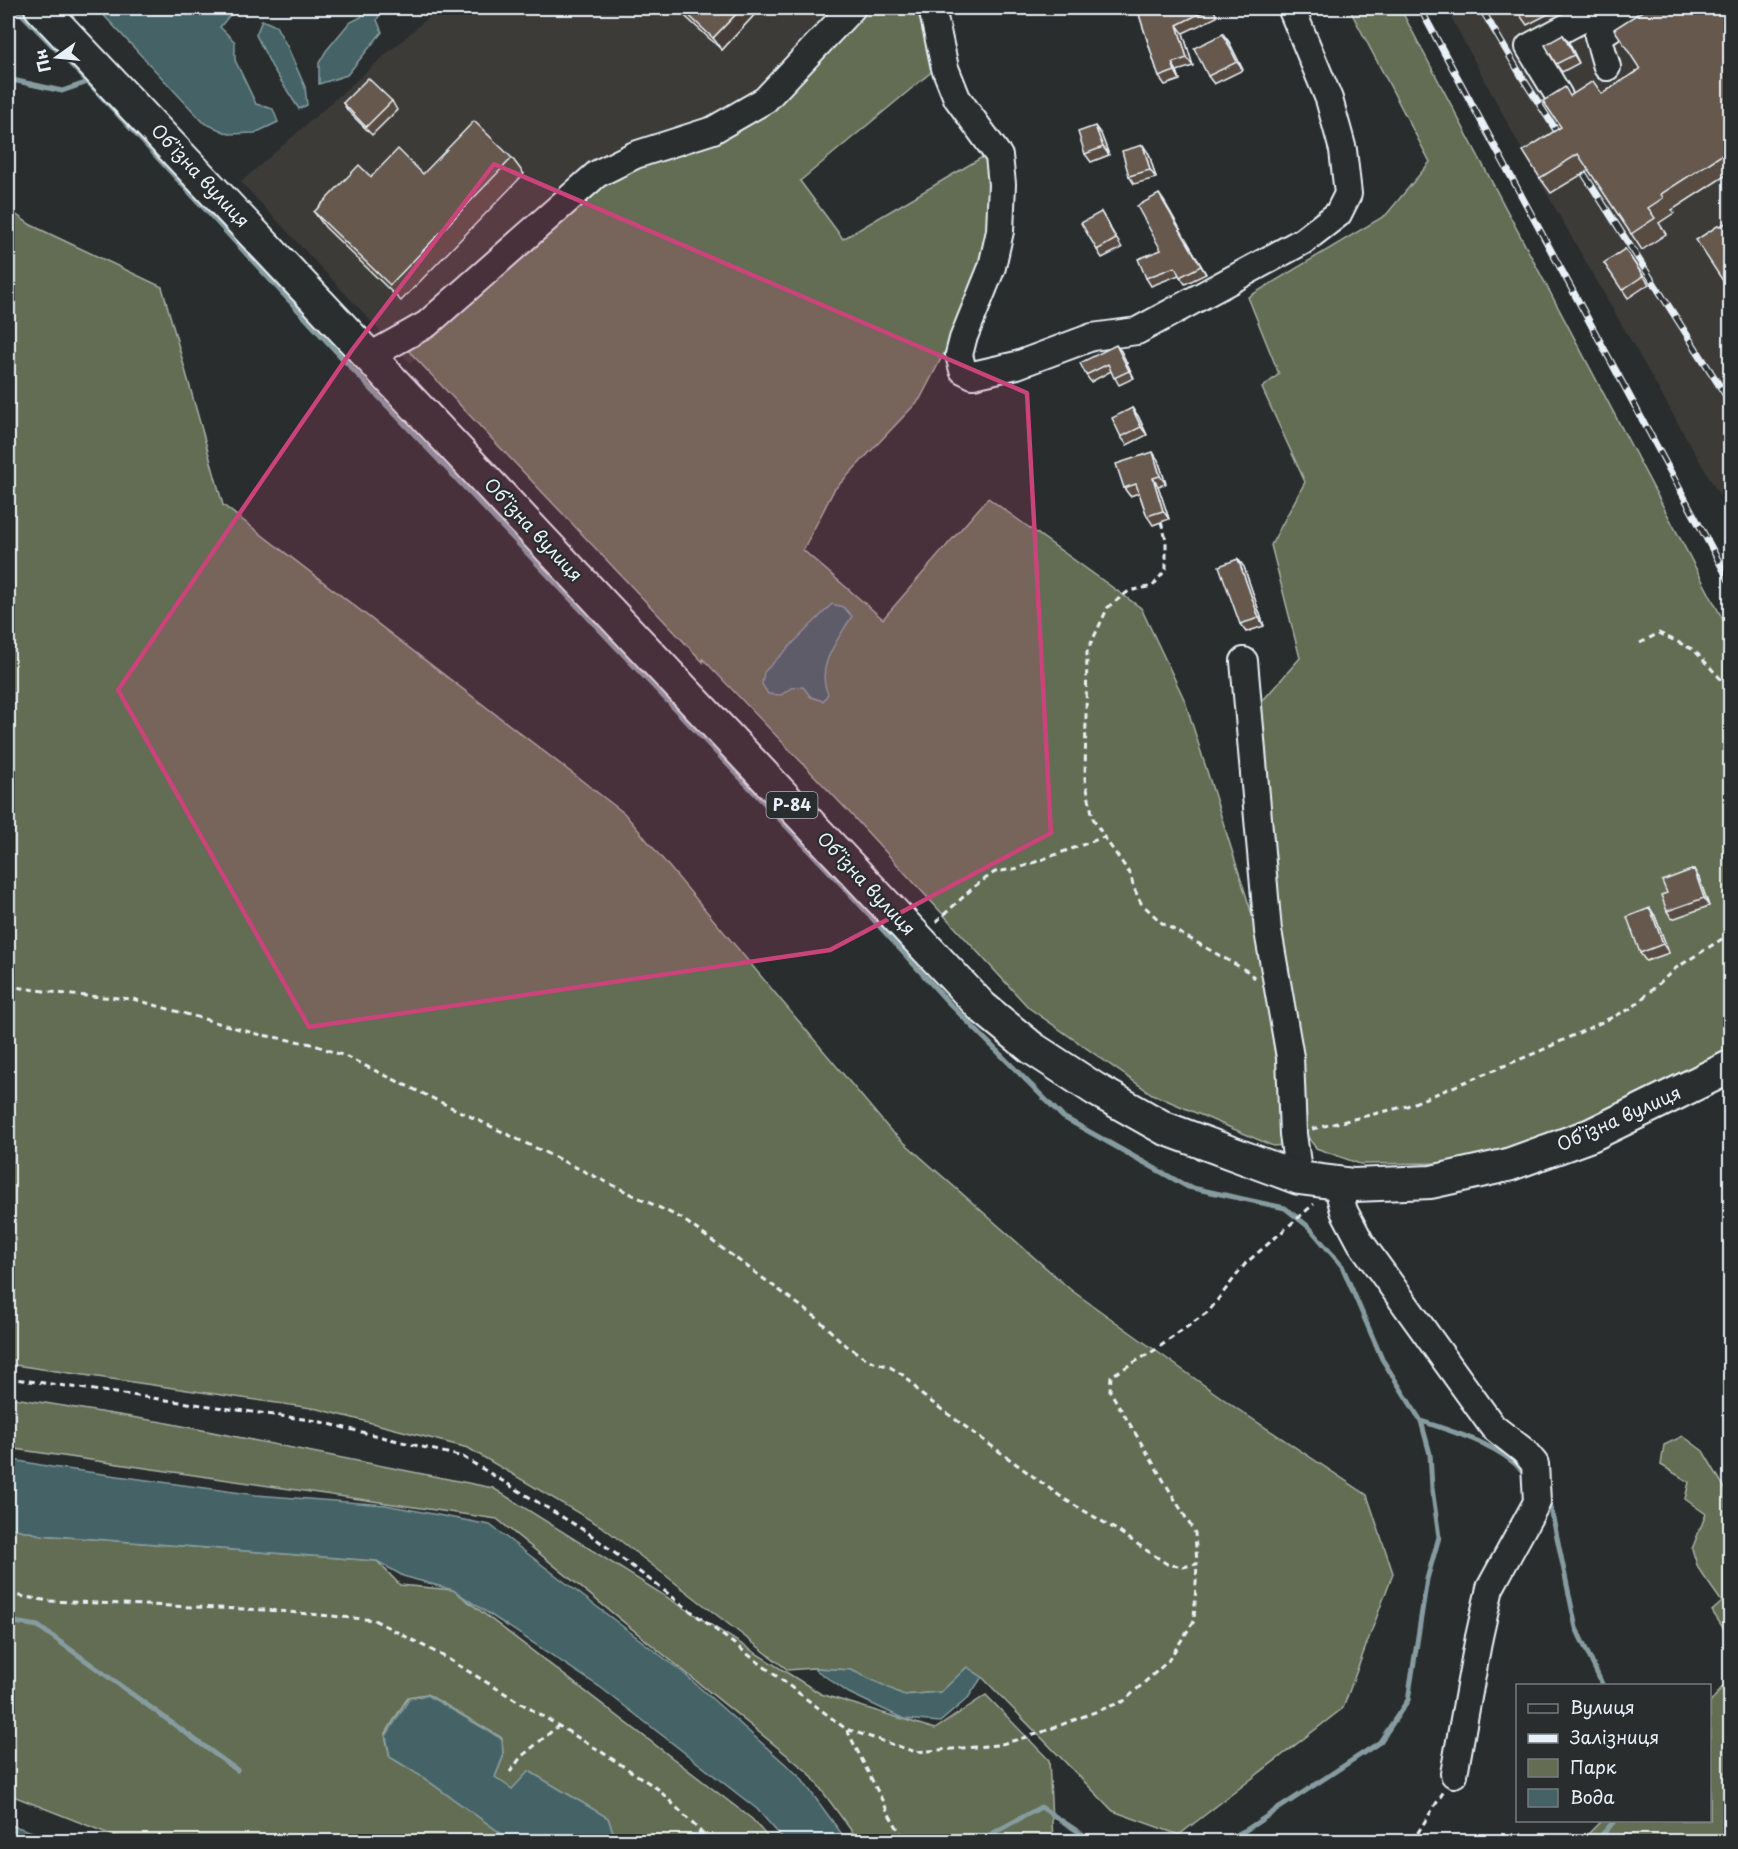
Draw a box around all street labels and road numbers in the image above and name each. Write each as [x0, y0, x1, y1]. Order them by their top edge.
street label: Обʼїзна вулиця [146, 117, 257, 233]
street label: Обʼїзна вулиця [479, 471, 590, 587]
road number: Р-84 [766, 792, 818, 818]
street label: Обʼїзна вулиця [812, 825, 923, 941]
street label: Обʼїзна вулиця [1552, 1078, 1685, 1157]

